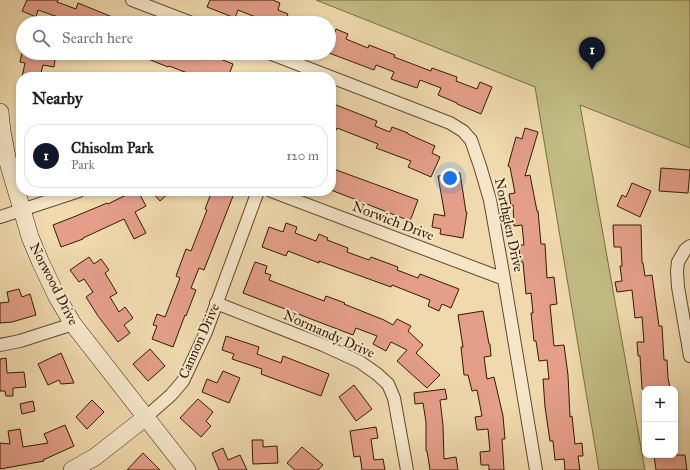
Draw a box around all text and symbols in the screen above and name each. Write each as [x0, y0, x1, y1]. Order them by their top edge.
search box [16, 16, 336, 60]
icon: search [30, 27, 52, 49]
text: Search here [62, 29, 133, 47]
pin: 1 [579, 37, 605, 70]
text: Nearby [32, 88, 83, 109]
text: Chisolm Park [71, 139, 154, 157]
text: 1 [43, 148, 49, 164]
text: 120 m [286, 148, 319, 164]
text: Park [71, 157, 95, 173]
your location [440, 168, 460, 188]
street label: Northglen Drive [491, 176, 527, 274]
street label: Norwich Drive [350, 198, 436, 244]
street label: Norwood Drive [26, 240, 82, 328]
street label: Cannon Drive [175, 301, 223, 381]
street label: Normandy Drive [281, 306, 377, 362]
map controls [642, 386, 678, 458]
button: + [642, 386, 678, 422]
button: − [642, 422, 678, 458]

